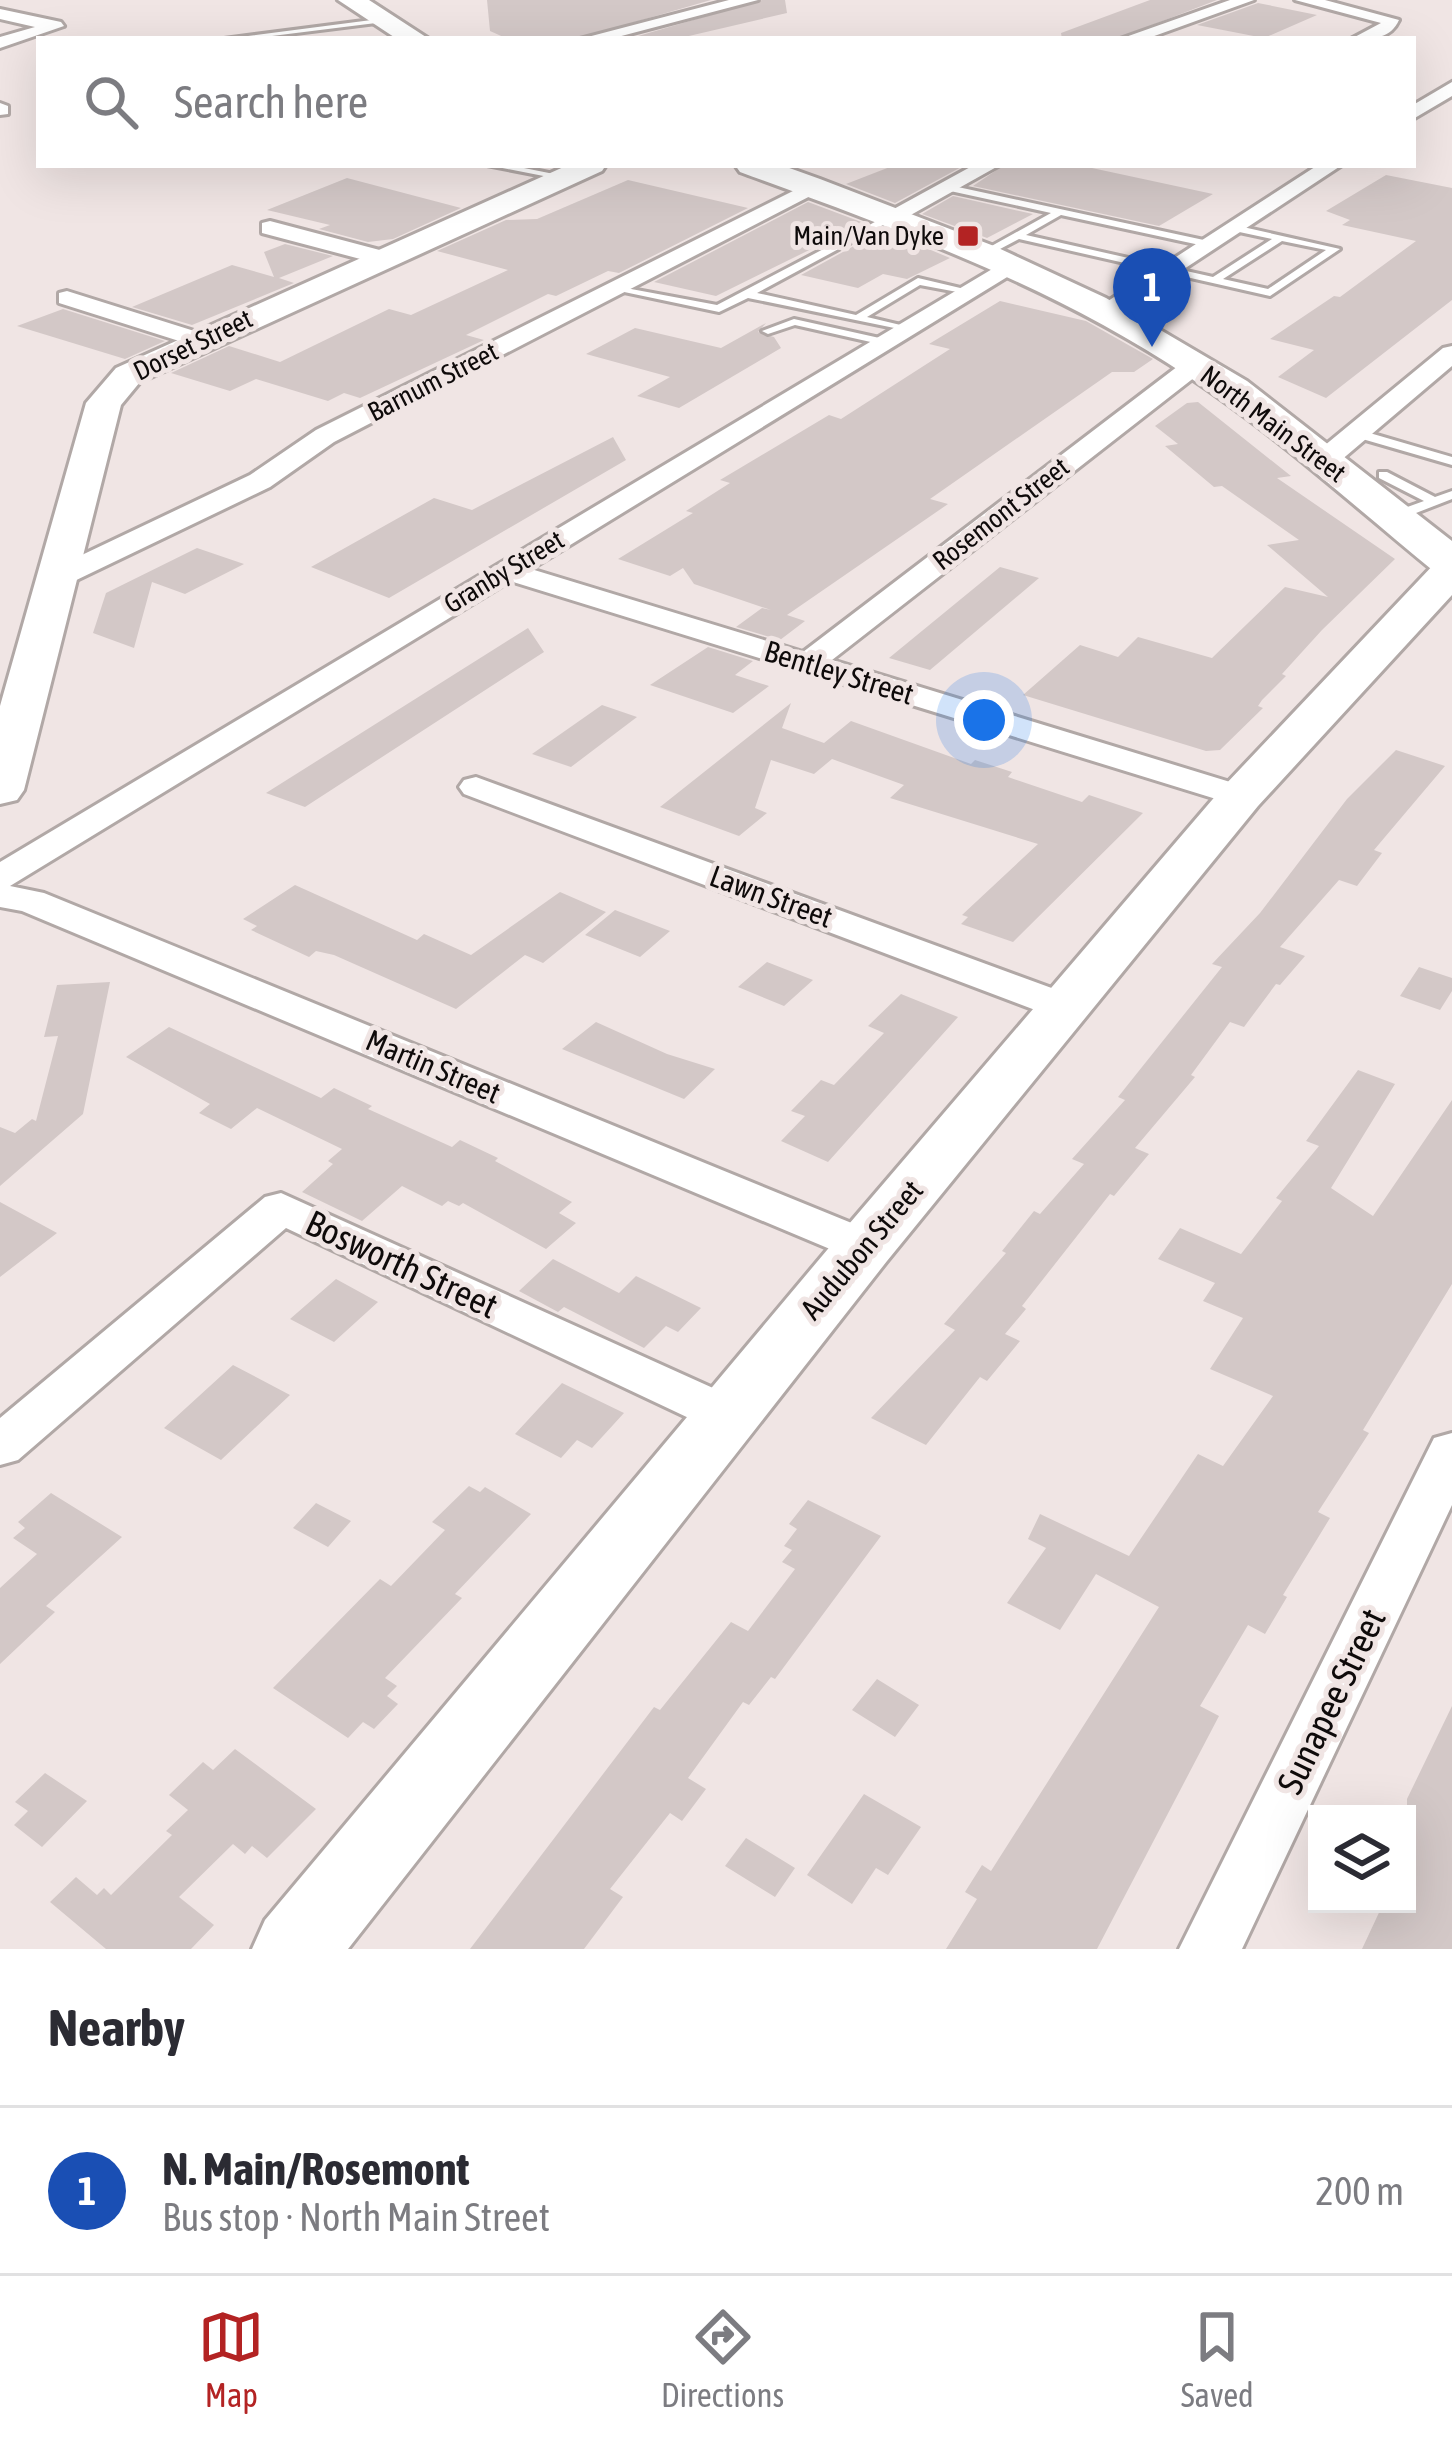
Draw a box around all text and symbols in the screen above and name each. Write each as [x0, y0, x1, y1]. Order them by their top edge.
search box [36, 36, 1416, 168]
icon: search [78, 69, 144, 135]
text: Search here [174, 76, 368, 128]
place label: Main/Van Dyke [793, 220, 944, 251]
marker: Main/Van Dyke [955, 223, 981, 249]
pin: 1 [1113, 248, 1191, 347]
street label: Dorset Street [128, 302, 257, 387]
street label: Barnum Street [363, 335, 503, 428]
street label: North Main Street [1195, 359, 1352, 488]
street label: Rosemont Street [927, 451, 1075, 576]
street label: Granby Street [438, 524, 569, 619]
street label: Bentley Street [761, 633, 918, 711]
your location [954, 690, 1014, 750]
street label: Lawn Street [705, 858, 837, 934]
street label: Martin Street [361, 1023, 506, 1110]
street label: Audubon Street [793, 1173, 929, 1326]
street label: Bosworth Street [299, 1201, 505, 1327]
street label: Sunapee Street [1268, 1602, 1394, 1800]
map controls [1308, 1805, 1416, 1913]
button: layers [1308, 1805, 1416, 1913]
text: Nearby [48, 1998, 185, 2057]
text: N. Main/Rosemont [162, 2143, 470, 2195]
text: 1 [78, 2169, 96, 2213]
text: 200 m [1316, 2169, 1404, 2213]
text: Bus stop · North Main Street [162, 2195, 550, 2239]
tab: Map [198, 2304, 264, 2414]
tab: Directions [661, 2304, 784, 2414]
tab: Saved [1181, 2304, 1254, 2414]

